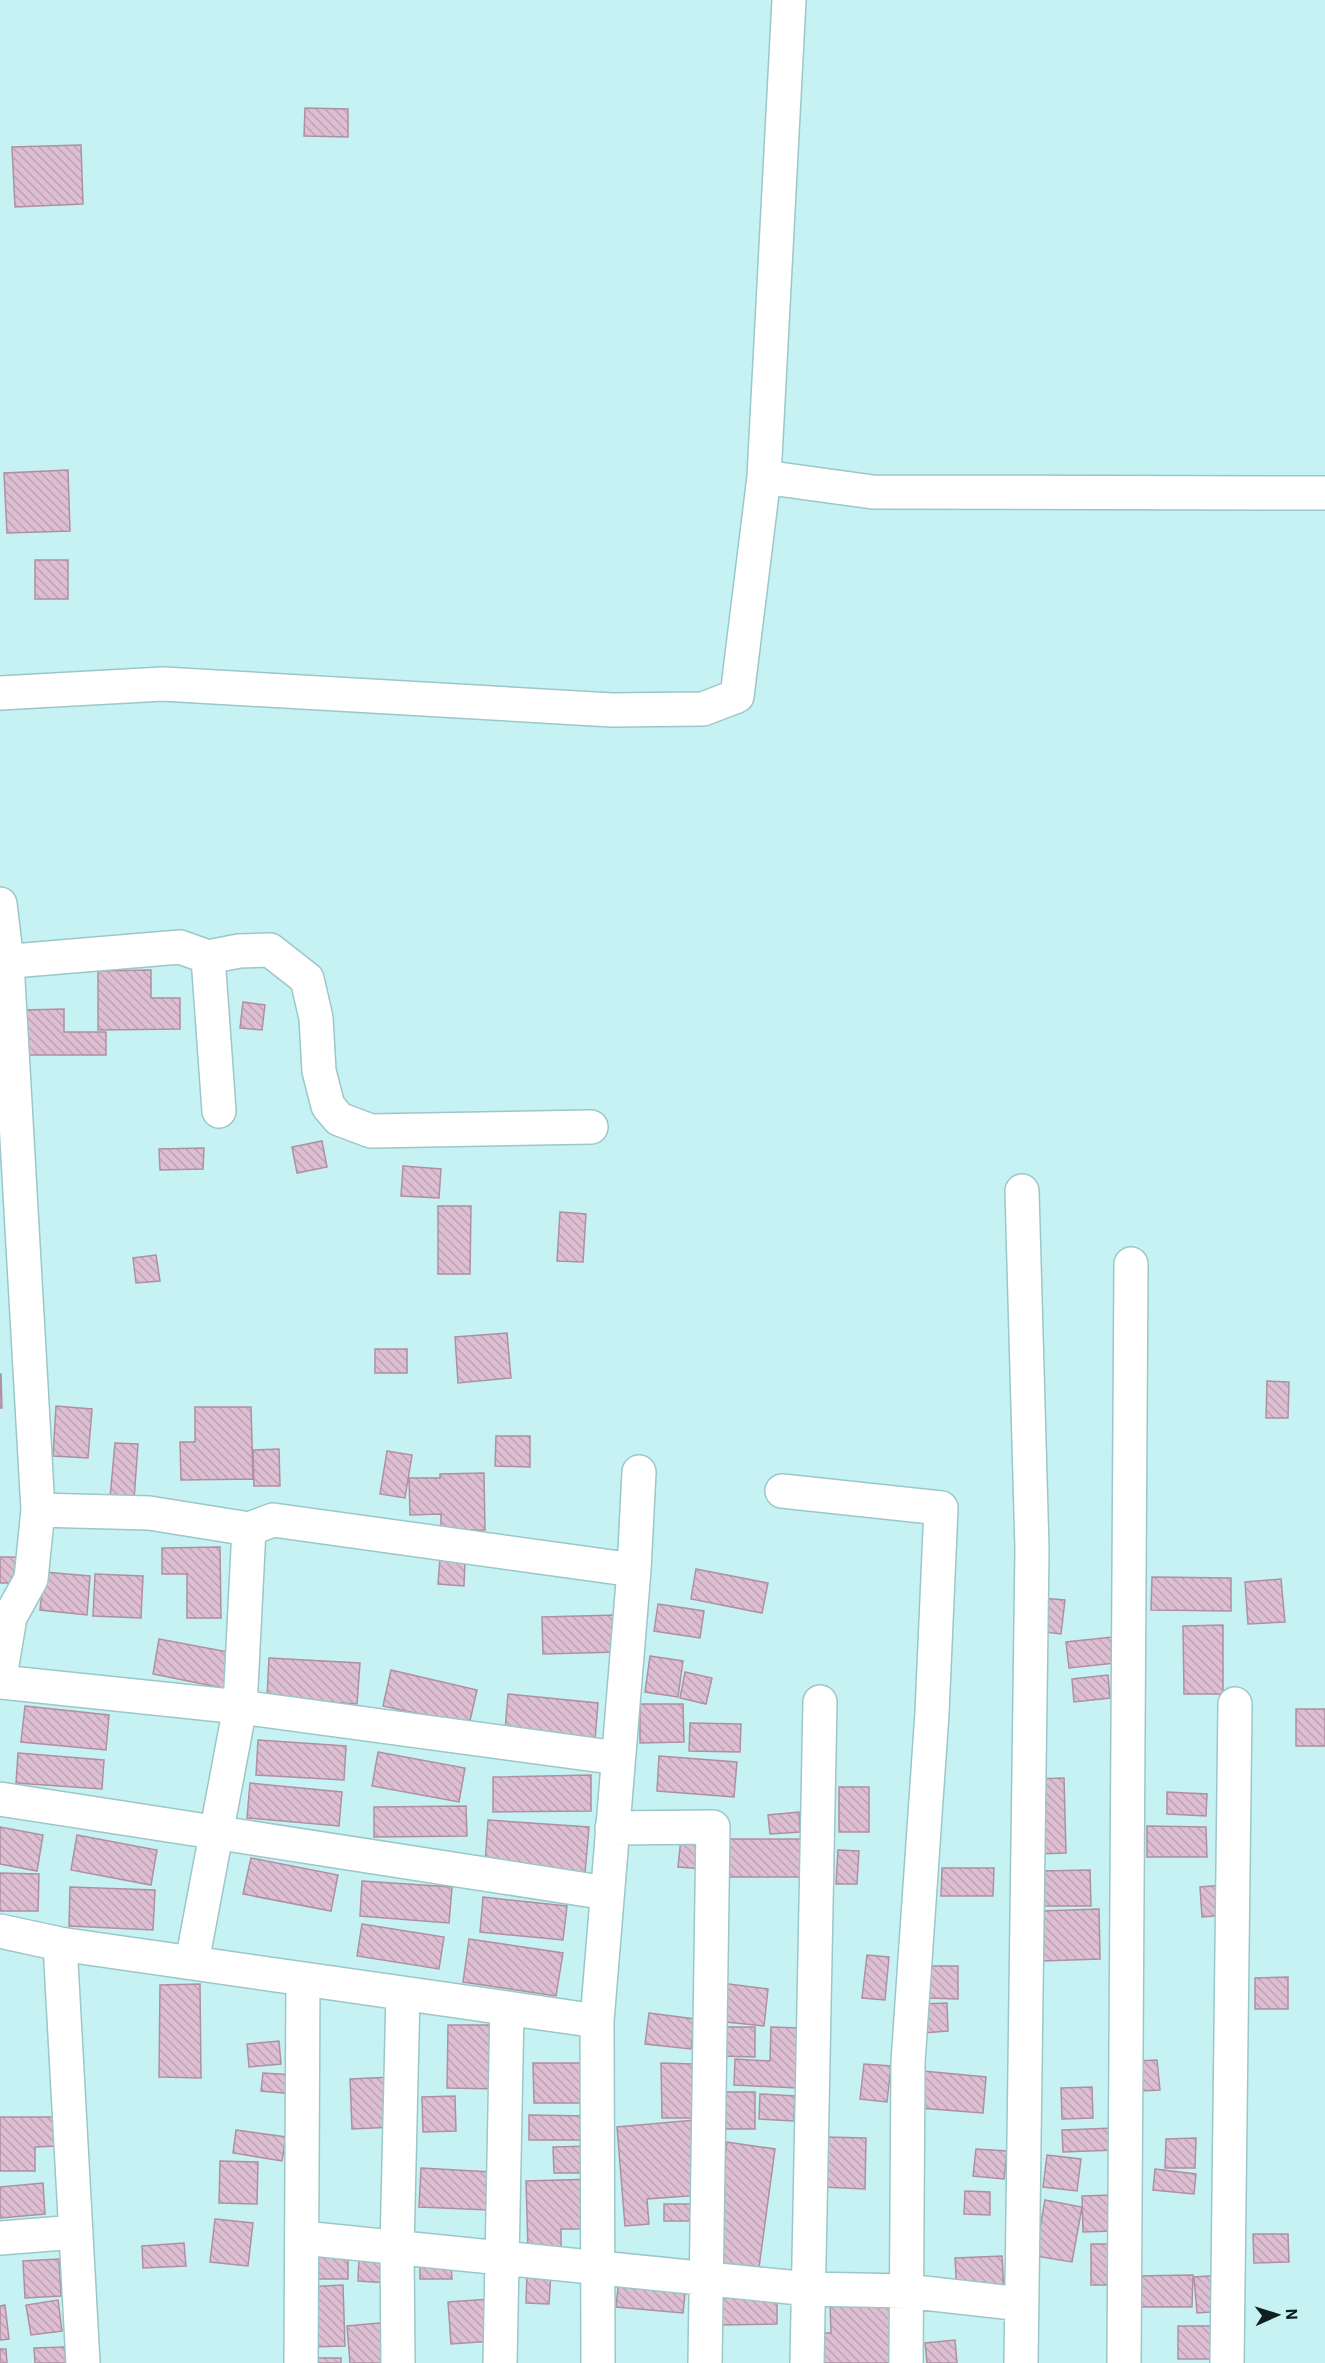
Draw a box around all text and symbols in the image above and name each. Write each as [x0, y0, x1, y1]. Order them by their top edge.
north arrow [1247, 2285, 1307, 2345]
text: N [1282, 2308, 1302, 2321]

